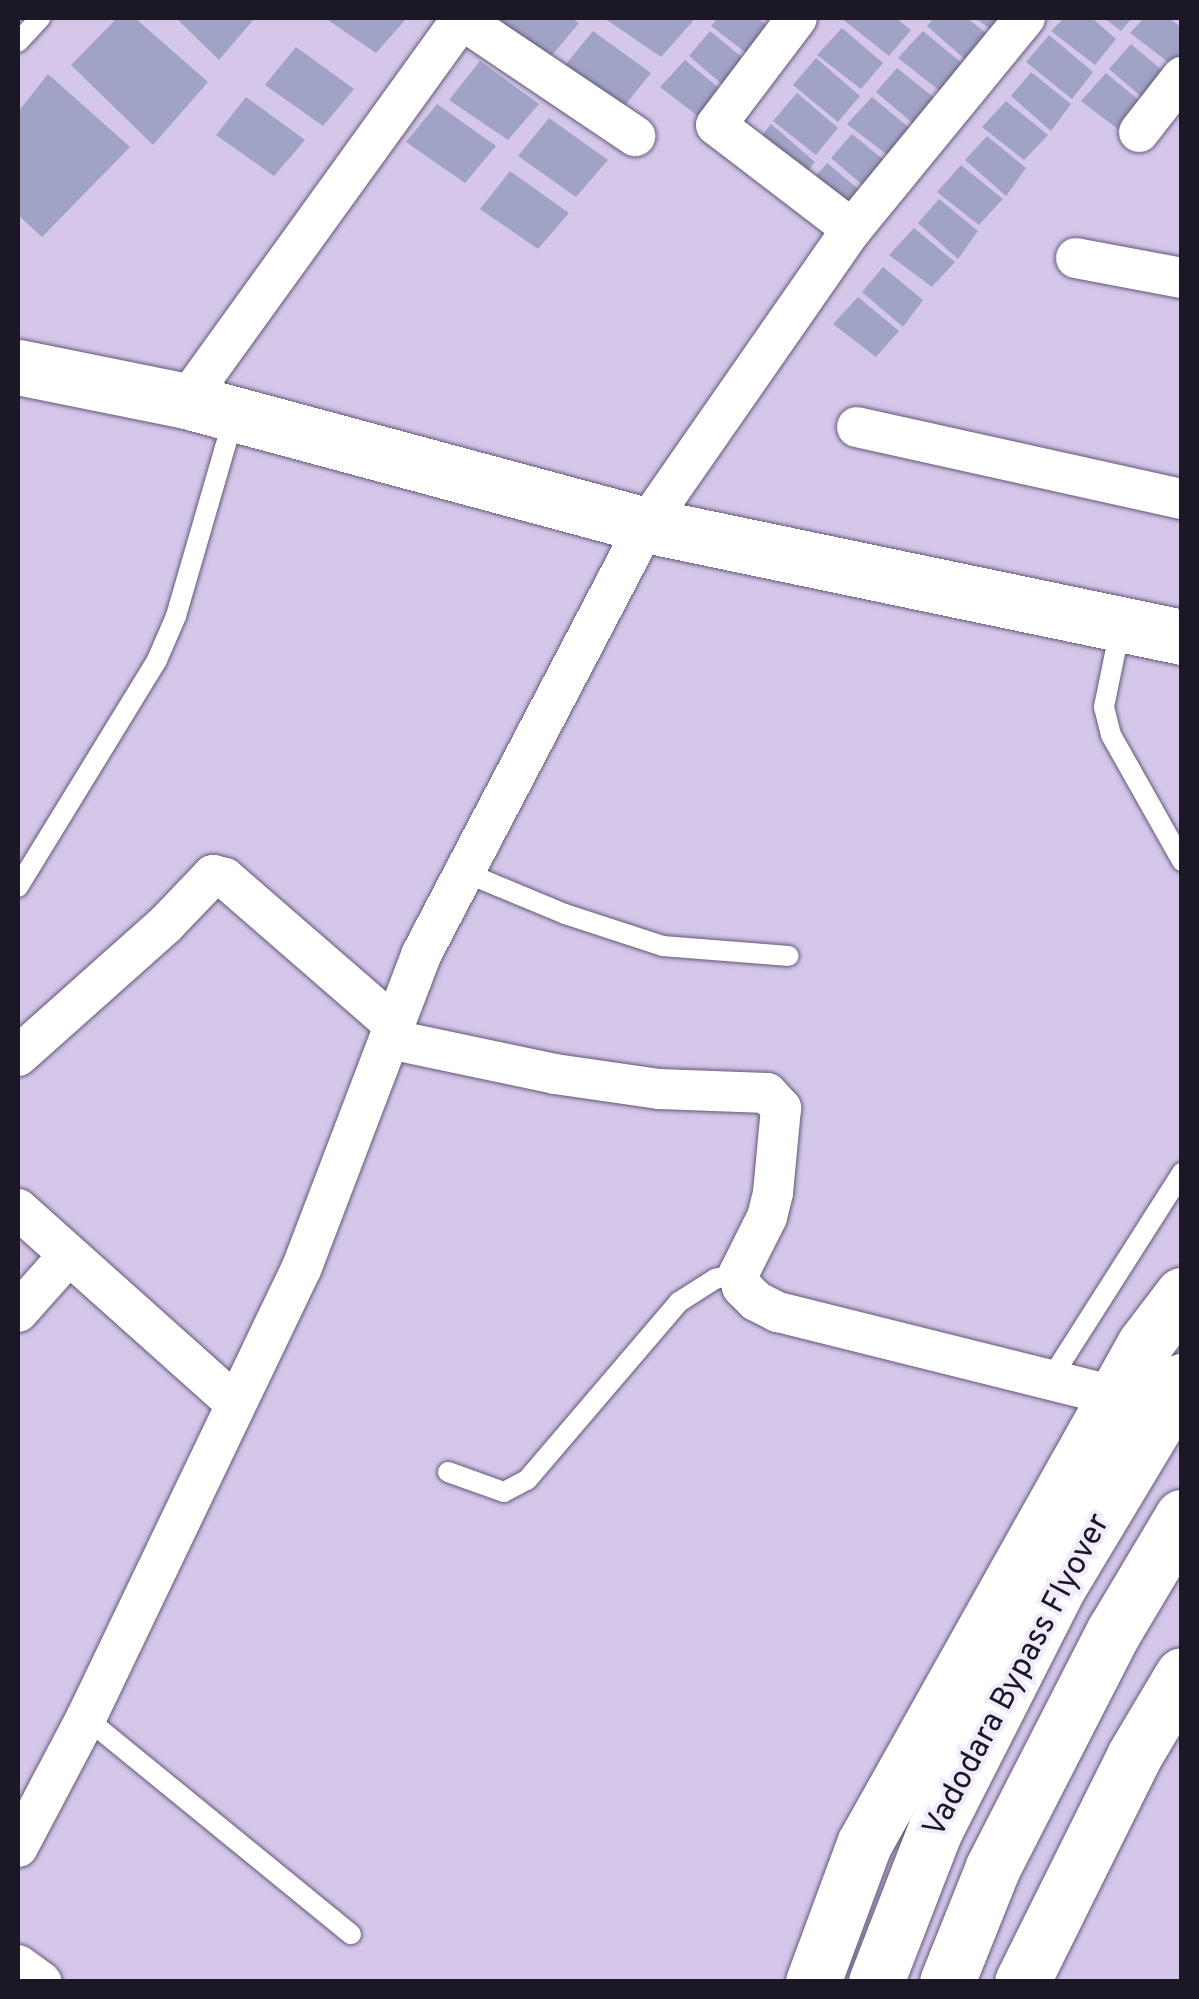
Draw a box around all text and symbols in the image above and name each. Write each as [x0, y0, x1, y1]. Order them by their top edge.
street label: Vadodara Bypass Flyover [916, 1508, 1120, 1844]

